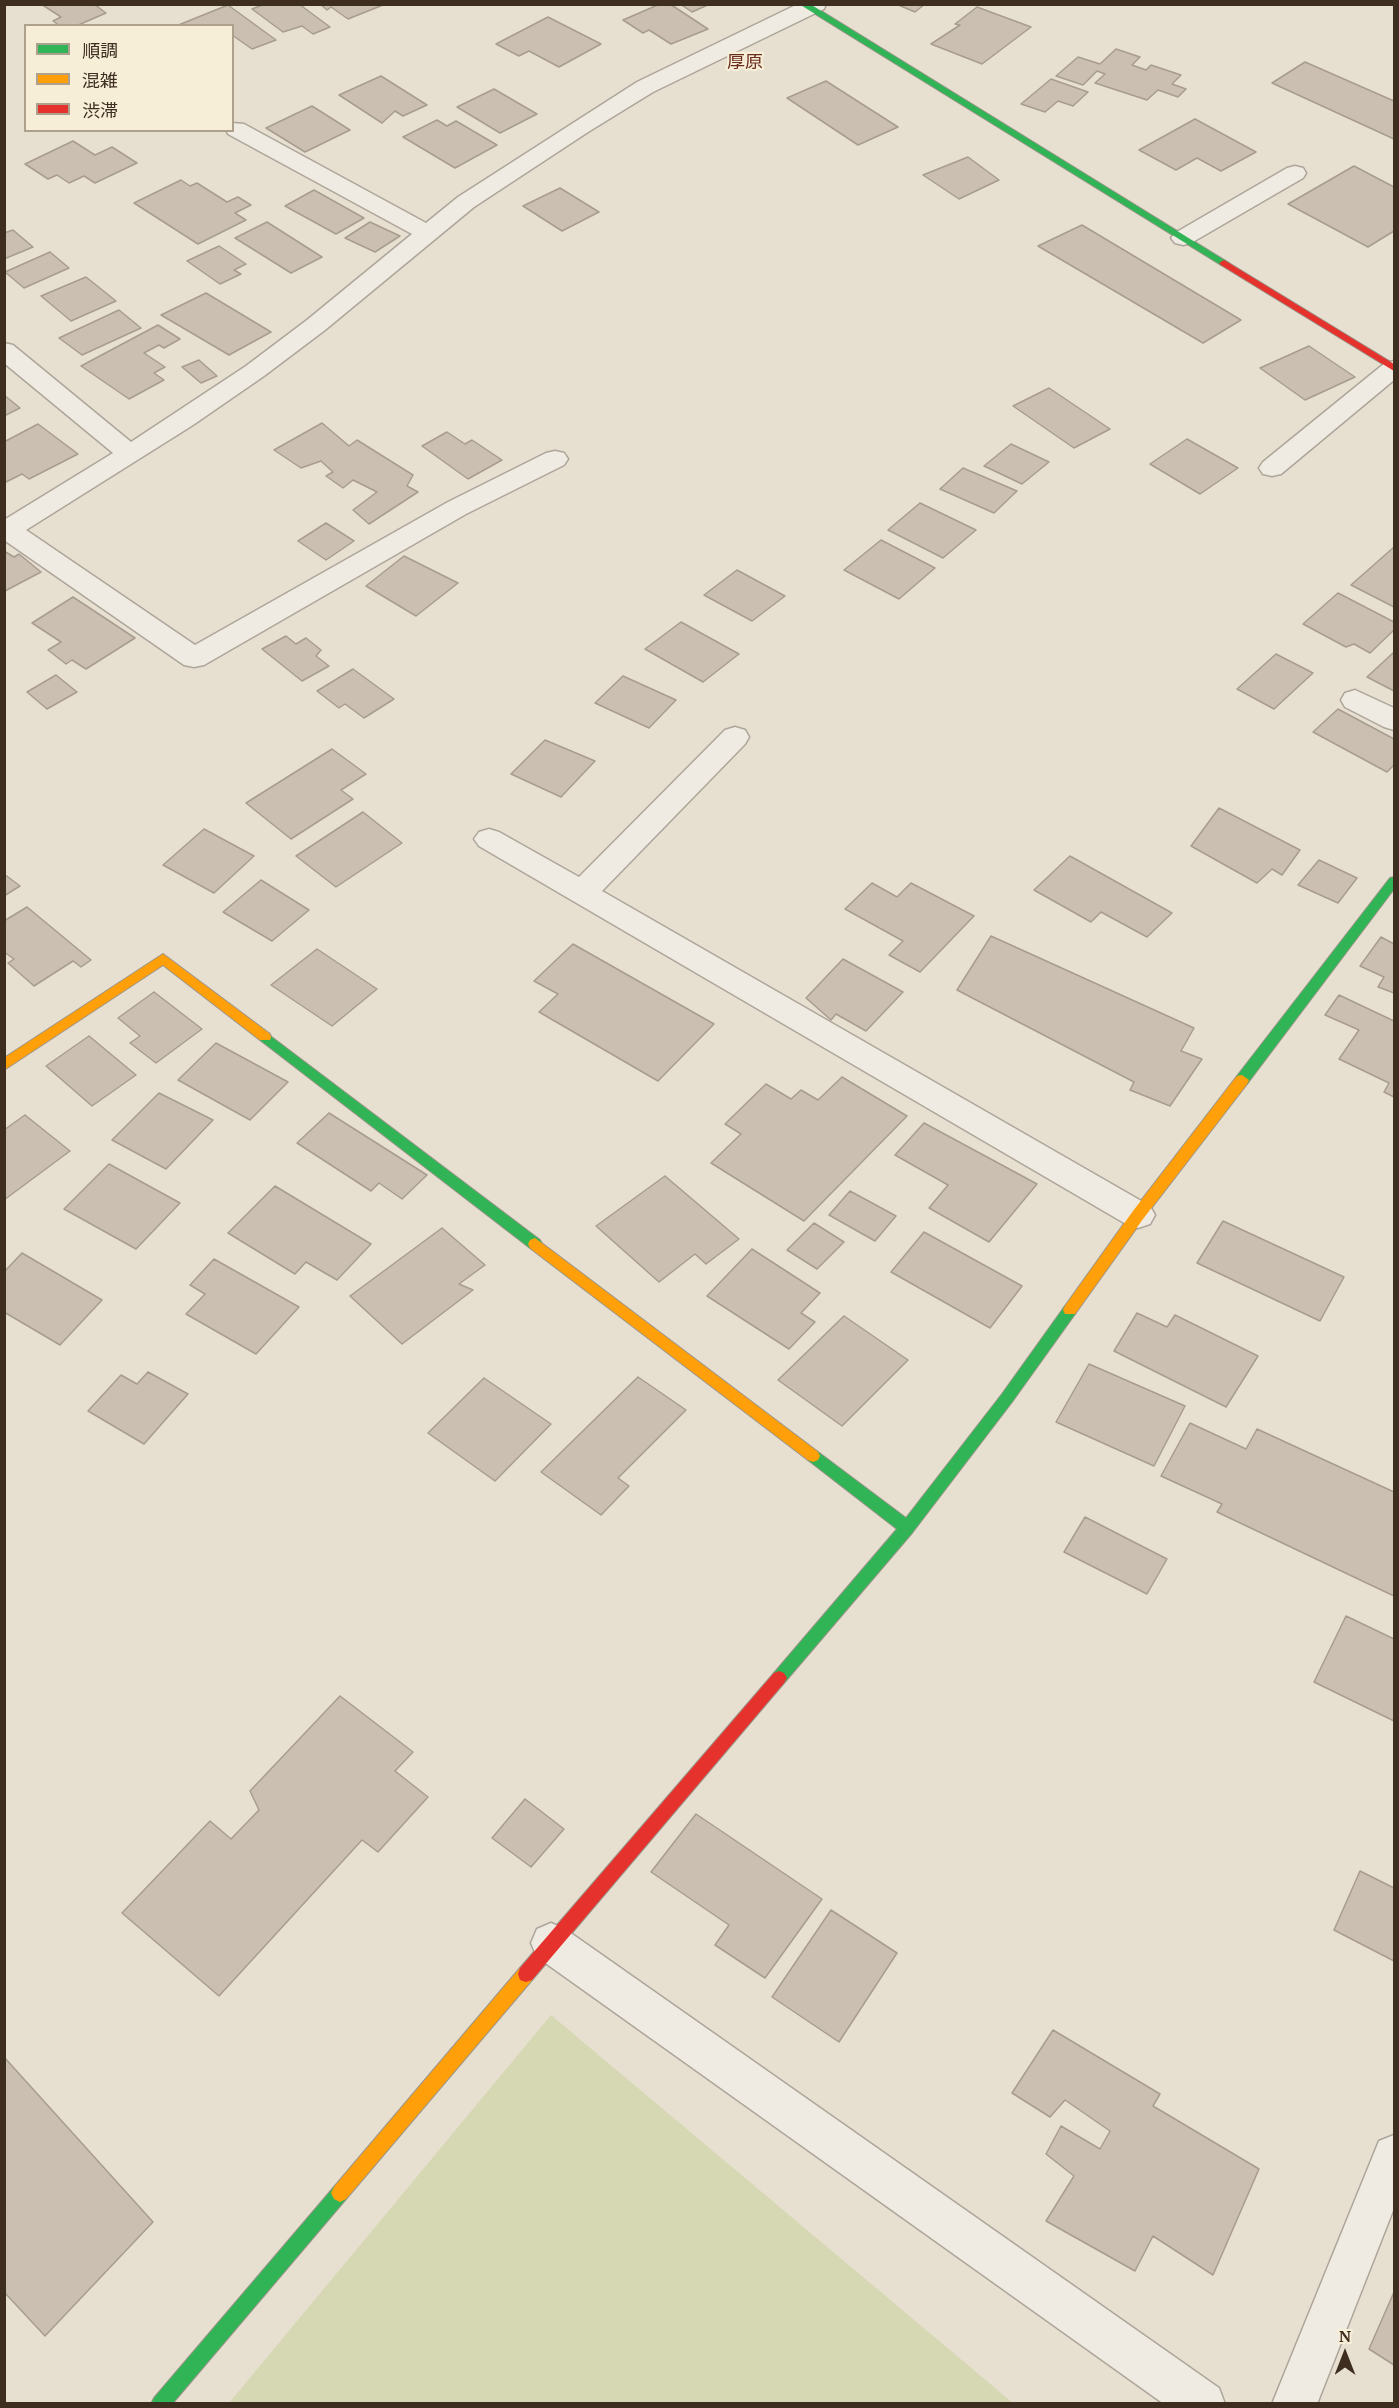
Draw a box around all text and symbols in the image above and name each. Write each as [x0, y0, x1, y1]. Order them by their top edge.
legend [24, 24, 234, 132]
text: 順調 [82, 38, 118, 62]
district label: 厚原 [727, 52, 763, 74]
text: 混雑 [82, 68, 118, 92]
text: 渋滞 [82, 98, 118, 122]
north arrow [1315, 2324, 1375, 2384]
text: N [1339, 2325, 1351, 2347]

